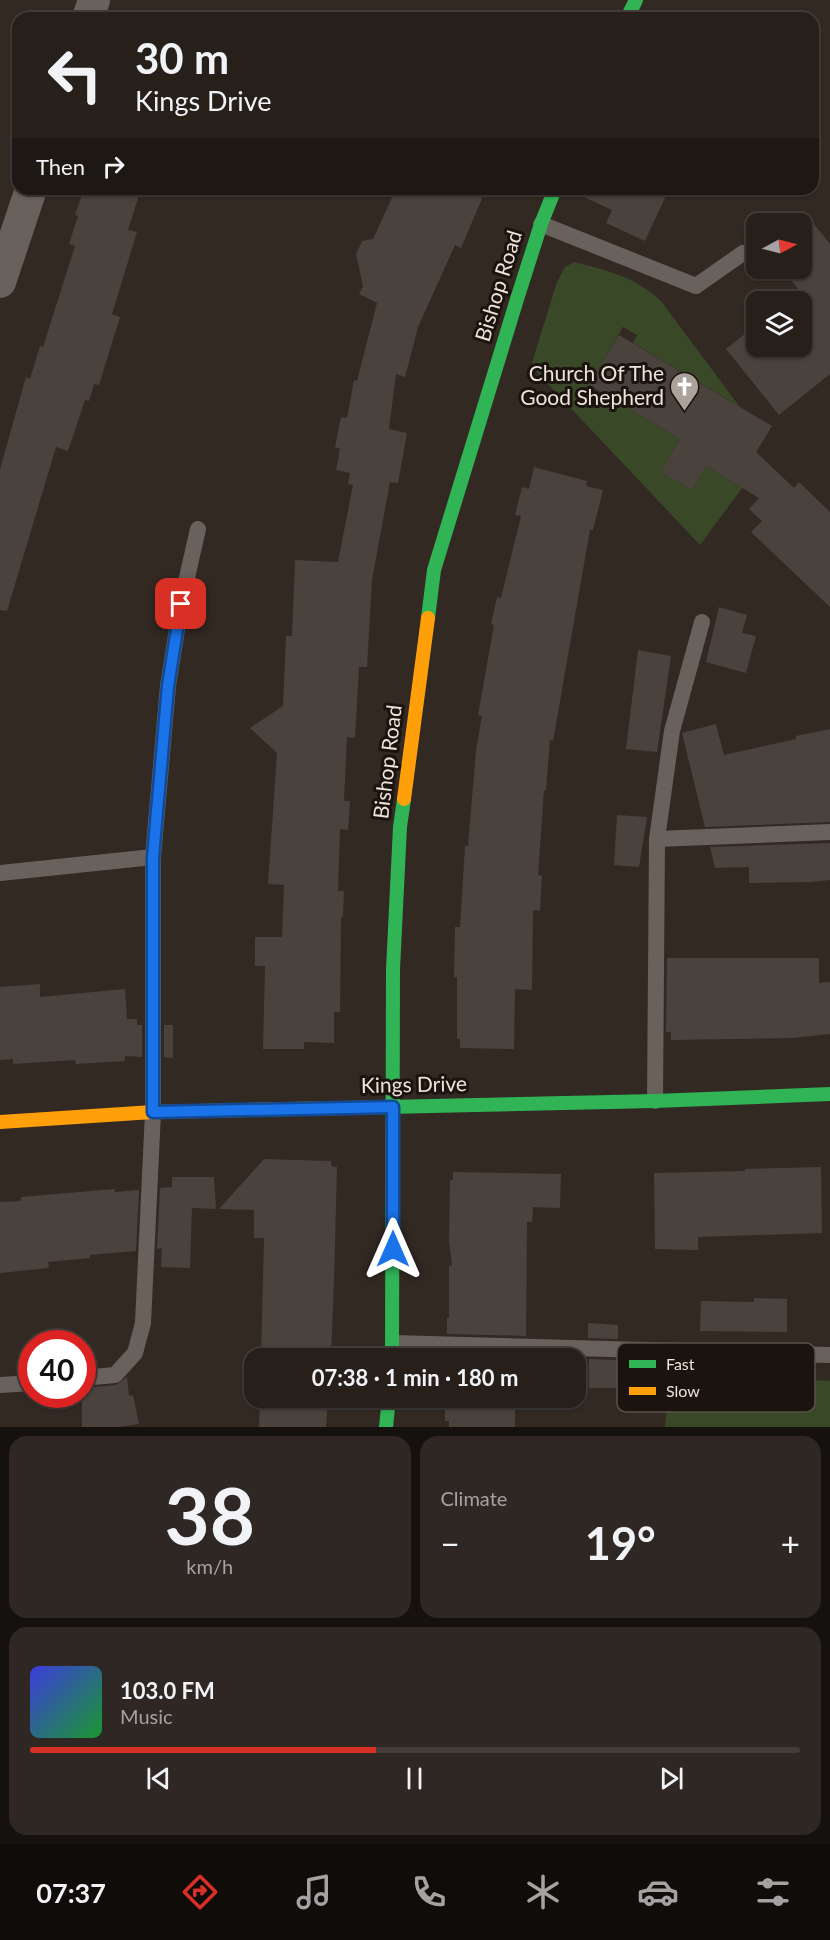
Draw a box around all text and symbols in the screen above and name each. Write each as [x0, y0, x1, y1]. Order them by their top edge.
text: 30 m [135, 33, 229, 83]
icon: left [36, 36, 114, 114]
text: Kings Drive [135, 84, 271, 117]
icon: right [97, 150, 130, 183]
text: Then [36, 153, 85, 180]
north arrow [746, 213, 812, 279]
map controls [746, 213, 812, 357]
street label: Bishop Road [469, 227, 526, 344]
button: layers [746, 291, 812, 357]
place label: Church Of The Good Shepherd [520, 360, 664, 409]
church icon: Church Of The Good Shepherd [669, 370, 701, 412]
pin [155, 578, 206, 629]
icon: arrive [164, 587, 197, 620]
street label: Bishop Road [367, 703, 406, 820]
street label: Kings Drive [361, 1070, 467, 1097]
position arrow [361, 1217, 425, 1281]
speed limit sign: 40 [18, 1330, 96, 1408]
legend [617, 1343, 815, 1412]
text: Fast [666, 1354, 695, 1373]
text: 07:38 · 1 min · 180 m [312, 1364, 518, 1391]
text: Slow [666, 1381, 700, 1400]
text: 38 [165, 1468, 255, 1562]
text: Climate [441, 1486, 507, 1510]
text: 19° [585, 1516, 656, 1570]
text: − [441, 1523, 460, 1563]
text: + [781, 1523, 800, 1563]
text: km/h [186, 1554, 233, 1578]
text: 103.0 FM [120, 1677, 215, 1704]
text: Music [120, 1704, 173, 1728]
icon: previous [142, 1762, 175, 1795]
icon: pause [398, 1762, 431, 1795]
icon: next [655, 1762, 688, 1795]
icon: directions [179, 1871, 221, 1913]
icon: music [293, 1871, 335, 1913]
icon: phone [408, 1871, 450, 1913]
icon: climate [522, 1871, 564, 1913]
icon: car [637, 1871, 679, 1913]
icon: filters [752, 1871, 794, 1913]
text: 07:37 [36, 1876, 106, 1909]

